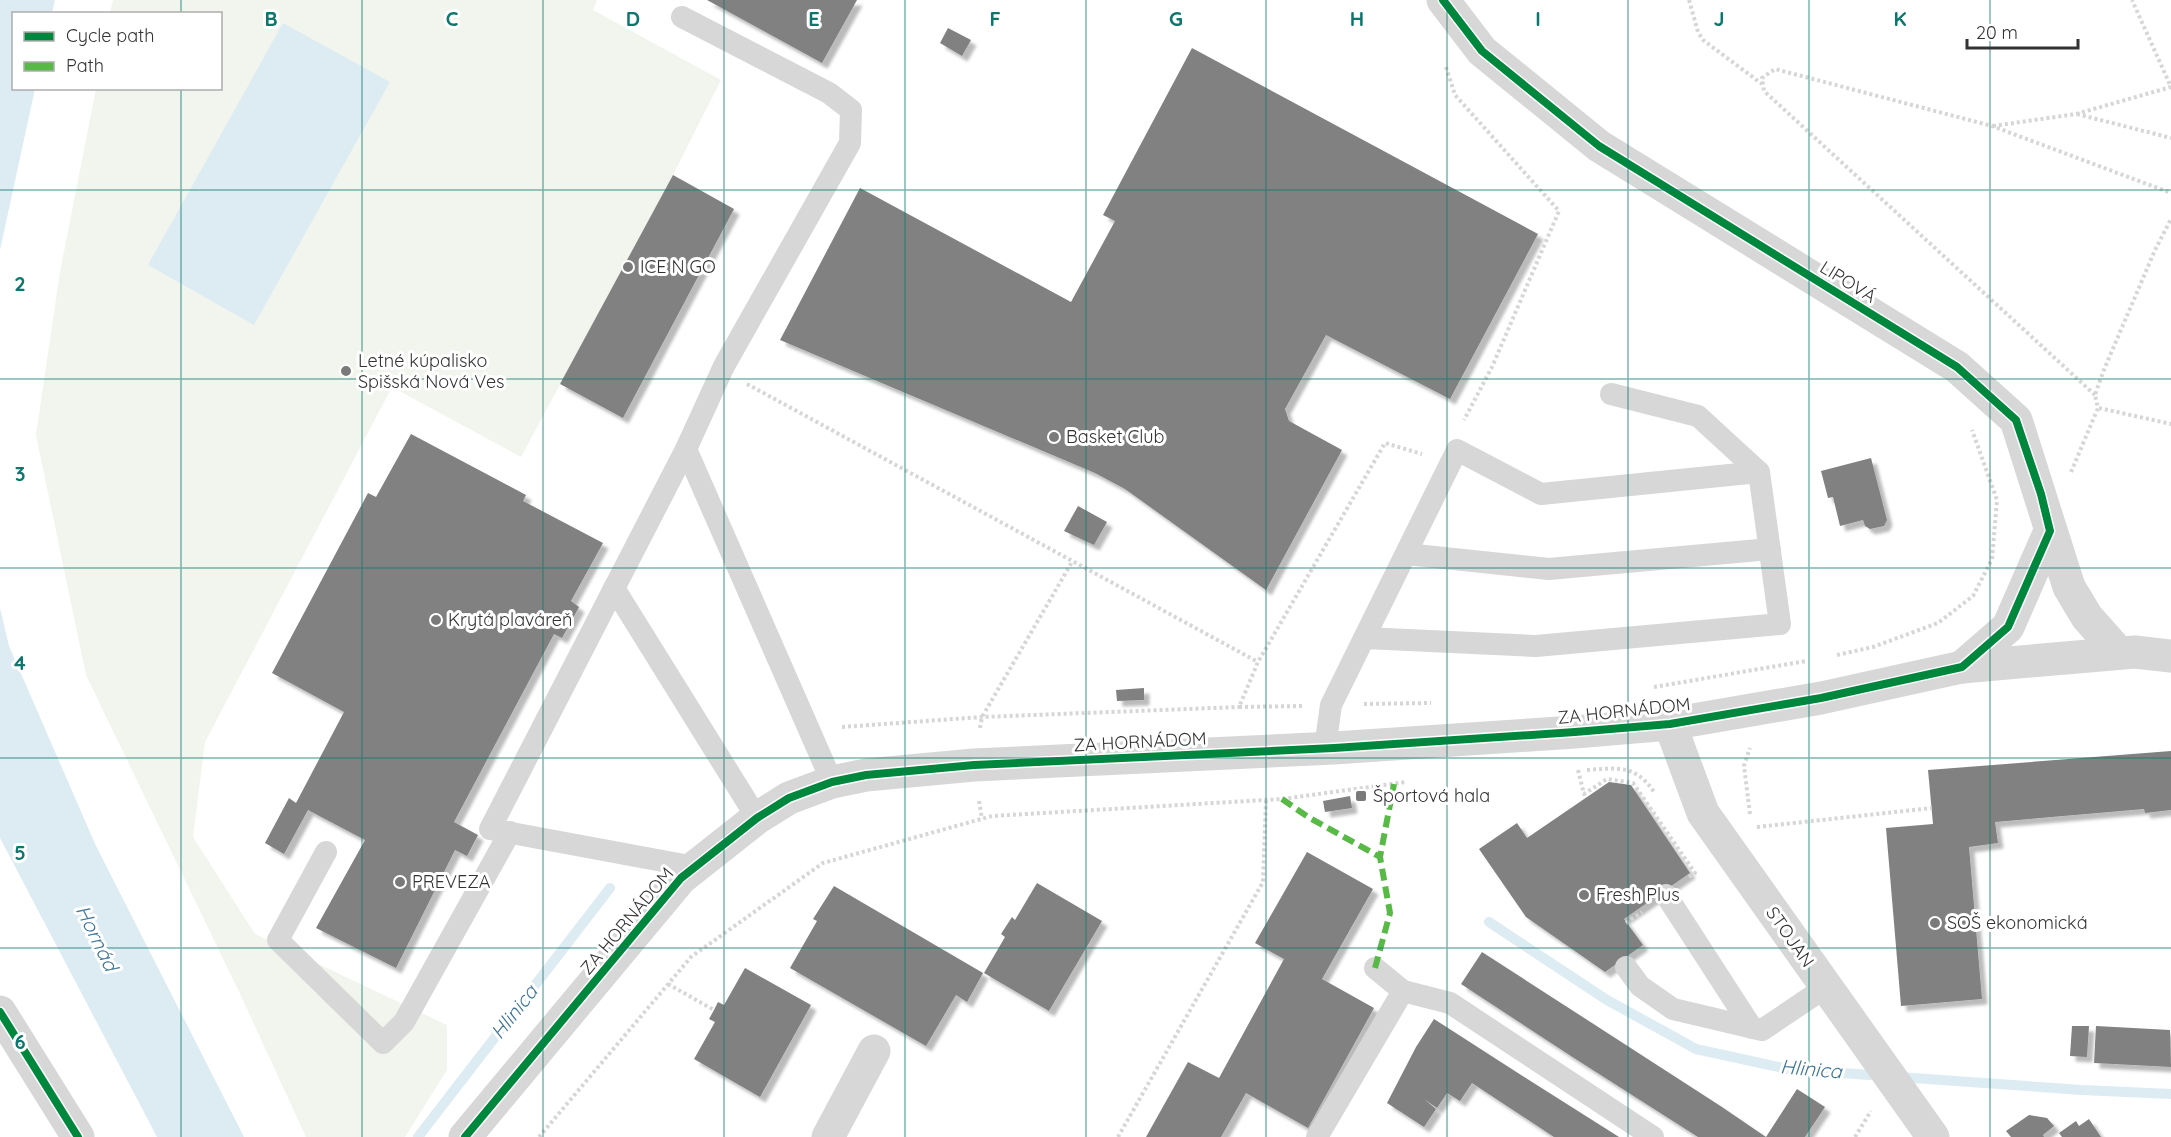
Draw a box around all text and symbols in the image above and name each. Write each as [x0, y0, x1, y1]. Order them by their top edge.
text: B [264, 6, 278, 31]
text: C [446, 6, 459, 31]
text: D [626, 6, 640, 31]
text: E [808, 6, 820, 31]
text: F [989, 6, 1001, 31]
text: G [1169, 6, 1183, 31]
text: H [1350, 6, 1364, 31]
text: I [1535, 6, 1541, 31]
text: J [1713, 6, 1725, 31]
text: K [1893, 6, 1907, 31]
legend [12, 12, 222, 90]
scale bar [1967, 12, 2078, 50]
text: 20 m [1976, 21, 2018, 44]
text: Cycle path [66, 24, 154, 47]
text: Path [66, 54, 104, 77]
place label: ICE N GO [640, 255, 716, 278]
street label: LIPOVÁ [1816, 255, 1881, 308]
marker: ICE N GO [621, 260, 635, 274]
text: 2 [14, 271, 26, 296]
place label: Letné kúpalisko Spišská Nová Ves [358, 349, 505, 393]
marker: Letné kúpalisko Spišská Nová Ves [339, 364, 353, 378]
place label: Basket Club [1066, 425, 1165, 448]
marker: Basket Club [1047, 430, 1061, 444]
text: 3 [15, 461, 25, 486]
place label: Krytá plaváreň [448, 608, 572, 631]
marker: Krytá plaváreň [429, 613, 443, 627]
text: 4 [14, 650, 26, 675]
street label: ZA HORNÁDOM [1556, 692, 1691, 729]
street label: ZA HORNÁDOM [1073, 727, 1207, 756]
place label: Športová hala [1373, 784, 1490, 807]
marker: Športová hala [1354, 789, 1368, 803]
text: 5 [14, 840, 26, 865]
street label: ZA HORNÁDOM [575, 862, 678, 979]
place label: PREVEZA [412, 870, 491, 893]
marker: PREVEZA [393, 875, 407, 889]
place label: Fresh Plus [1596, 883, 1680, 906]
marker: Fresh Plus [1577, 888, 1591, 902]
water label: Hornád [71, 901, 125, 977]
street label: STOJAN [1761, 902, 1820, 972]
place label: SOŠ ekonomická [1947, 911, 2088, 934]
marker: SOŠ ekonomická [1928, 916, 1942, 930]
water label: Hlinica [485, 978, 544, 1044]
text: 6 [14, 1029, 26, 1054]
water label: Hlinica [1779, 1053, 1845, 1084]

